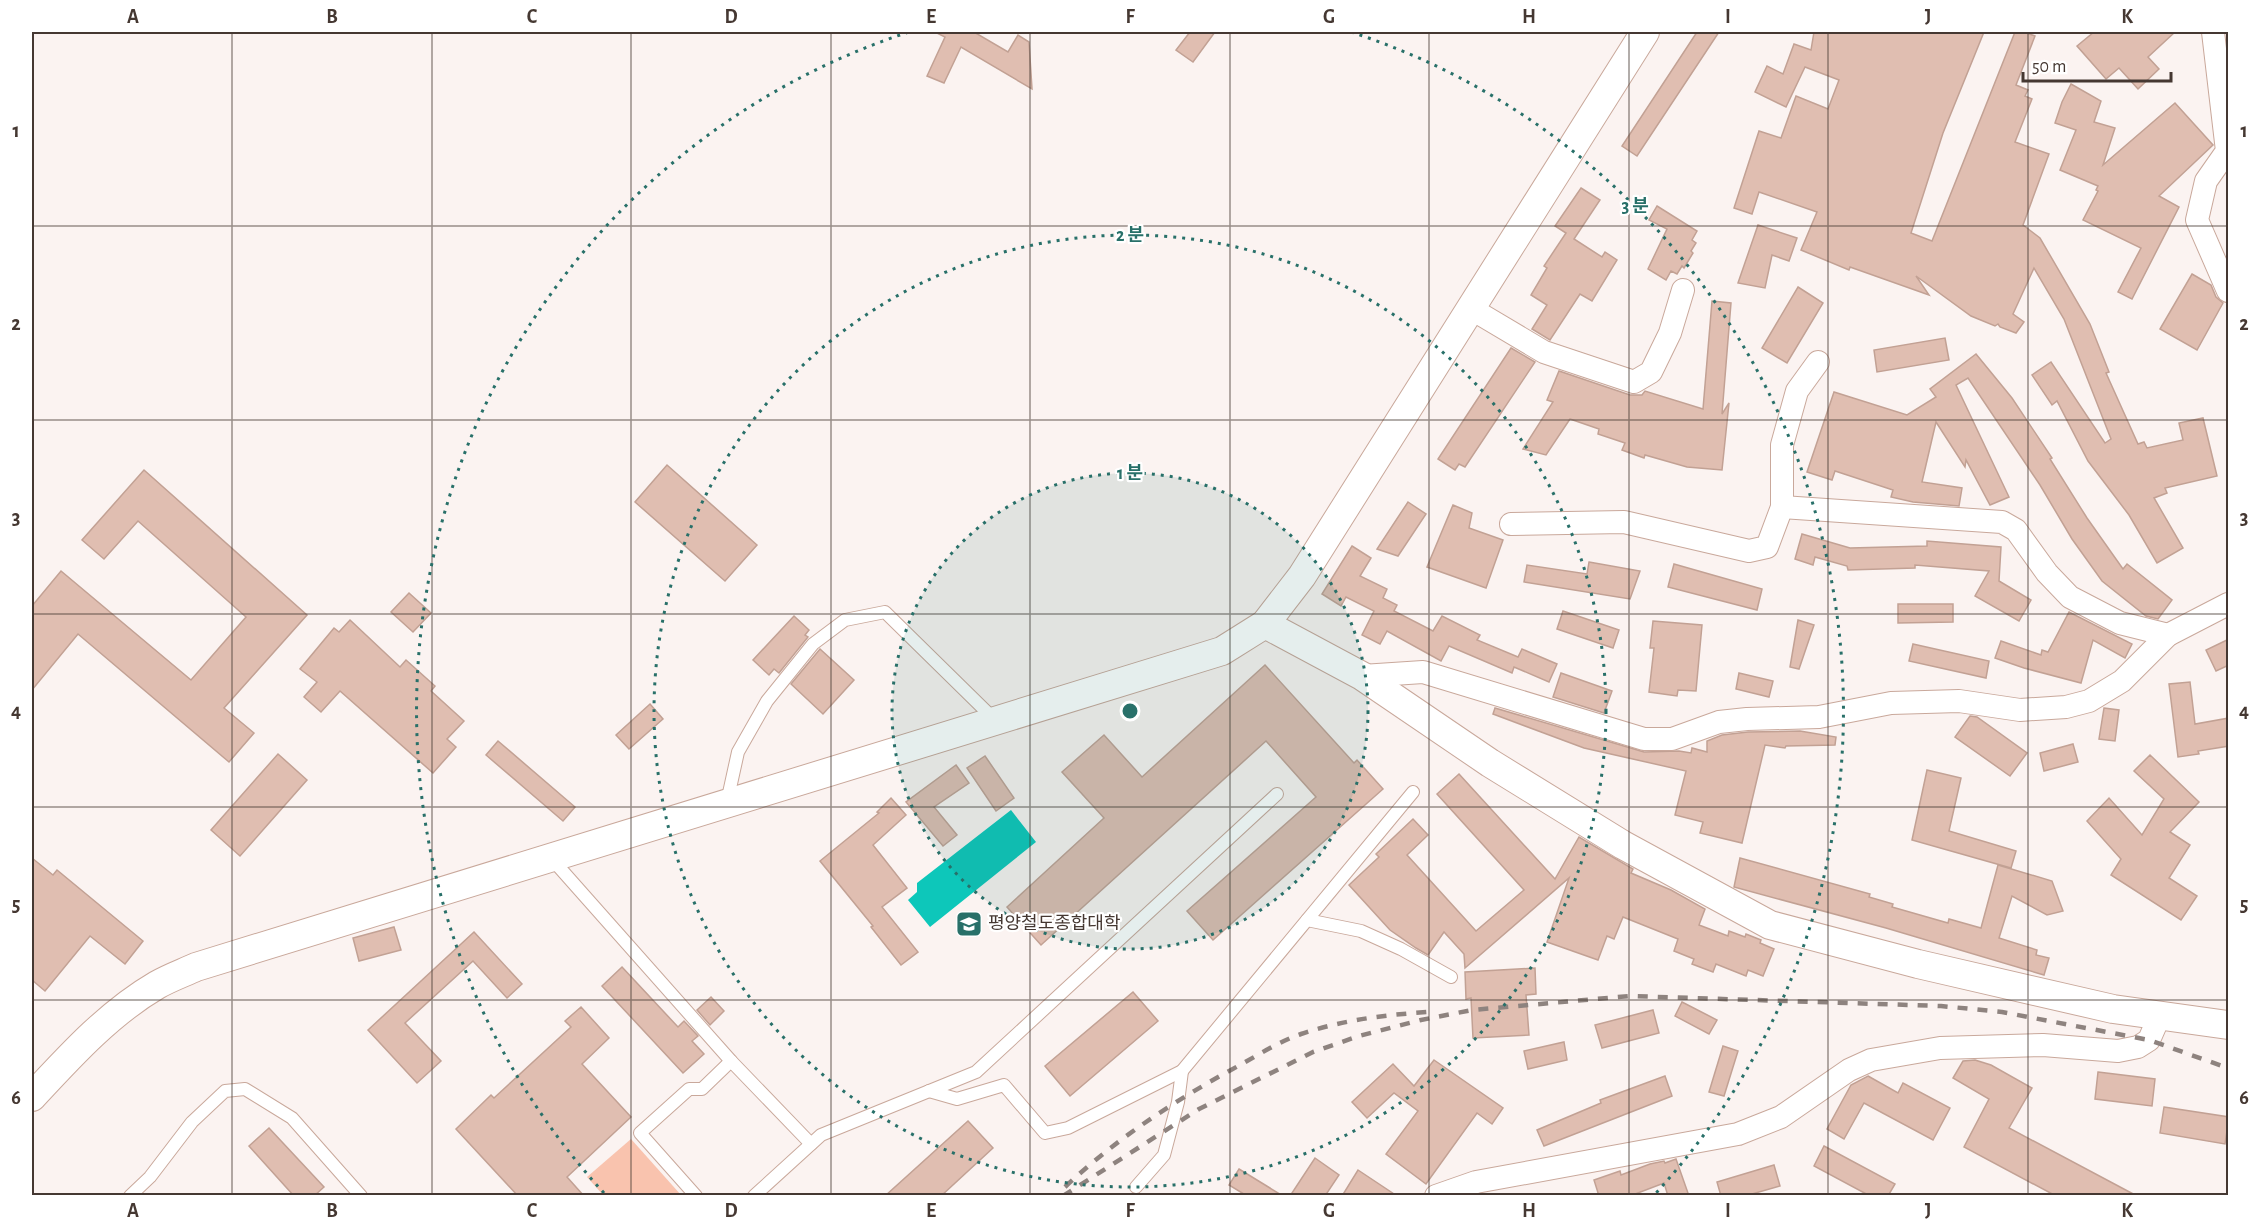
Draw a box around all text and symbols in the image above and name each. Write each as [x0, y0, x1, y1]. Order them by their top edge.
text: A [127, 7, 139, 27]
text: B [326, 7, 338, 27]
text: C [527, 7, 538, 27]
text: D [724, 7, 738, 27]
text: E [926, 7, 936, 27]
text: F [1125, 7, 1135, 27]
text: G [1323, 7, 1335, 27]
text: H [1522, 7, 1536, 27]
text: I [1725, 7, 1731, 27]
text: J [1925, 7, 1931, 27]
text: K [2121, 7, 2133, 27]
scale bar [2023, 45, 2172, 83]
text: 50 m [2032, 58, 2066, 76]
text: 1 [12, 121, 20, 141]
text: 1 [2240, 121, 2248, 141]
text: 3 분 [1621, 197, 1649, 216]
text: 2 분 [1116, 226, 1144, 245]
text: 2 [11, 314, 21, 334]
text: 2 [2239, 314, 2249, 334]
text: 1 분 [1117, 464, 1143, 483]
text: 3 [12, 508, 20, 528]
text: 3 [2240, 508, 2248, 528]
text: 4 [11, 701, 21, 721]
centre of rings [1120, 701, 1140, 721]
text: 4 [2239, 701, 2249, 721]
text: 5 [12, 895, 20, 915]
text: 5 [2240, 895, 2248, 915]
school or university icon: 평양철도종합대학 [954, 909, 984, 939]
place label: 평양철도종합대학 [988, 913, 1120, 933]
text: 6 [11, 1088, 21, 1108]
text: 6 [2239, 1088, 2249, 1108]
text: A [127, 1201, 139, 1221]
text: B [326, 1201, 338, 1221]
text: C [527, 1201, 538, 1221]
text: D [724, 1201, 738, 1221]
text: E [926, 1201, 936, 1221]
text: F [1125, 1201, 1135, 1221]
text: G [1323, 1201, 1335, 1221]
text: H [1522, 1201, 1536, 1221]
text: I [1725, 1201, 1731, 1221]
text: J [1925, 1201, 1931, 1221]
text: K [2121, 1201, 2133, 1221]

